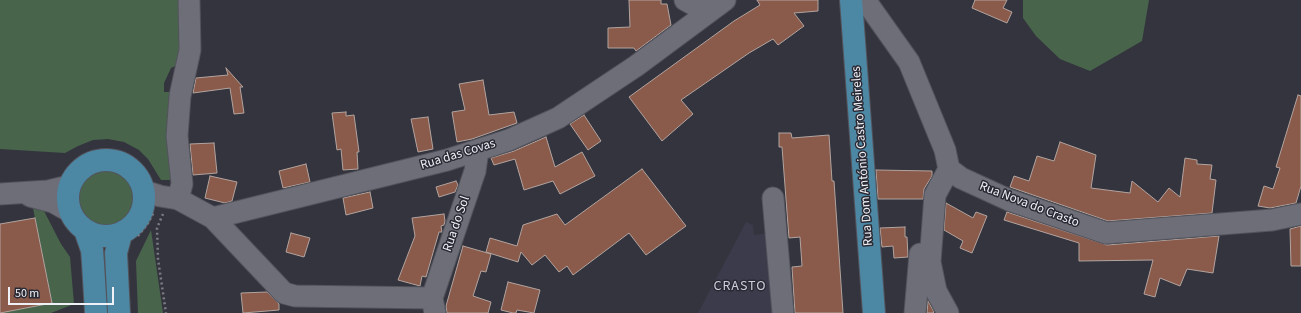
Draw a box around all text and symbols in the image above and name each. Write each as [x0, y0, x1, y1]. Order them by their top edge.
street label: Rua Dom António Castro Meireles [849, 66, 877, 246]
street label: Rua das Covas [419, 136, 497, 174]
street label: Rua Nova do Crasto [977, 179, 1081, 231]
street label: Rua do Sol [440, 194, 474, 254]
scale bar [10, 279, 116, 305]
district label: CRASTO [713, 279, 767, 295]
text: 50 m [15, 285, 39, 302]

